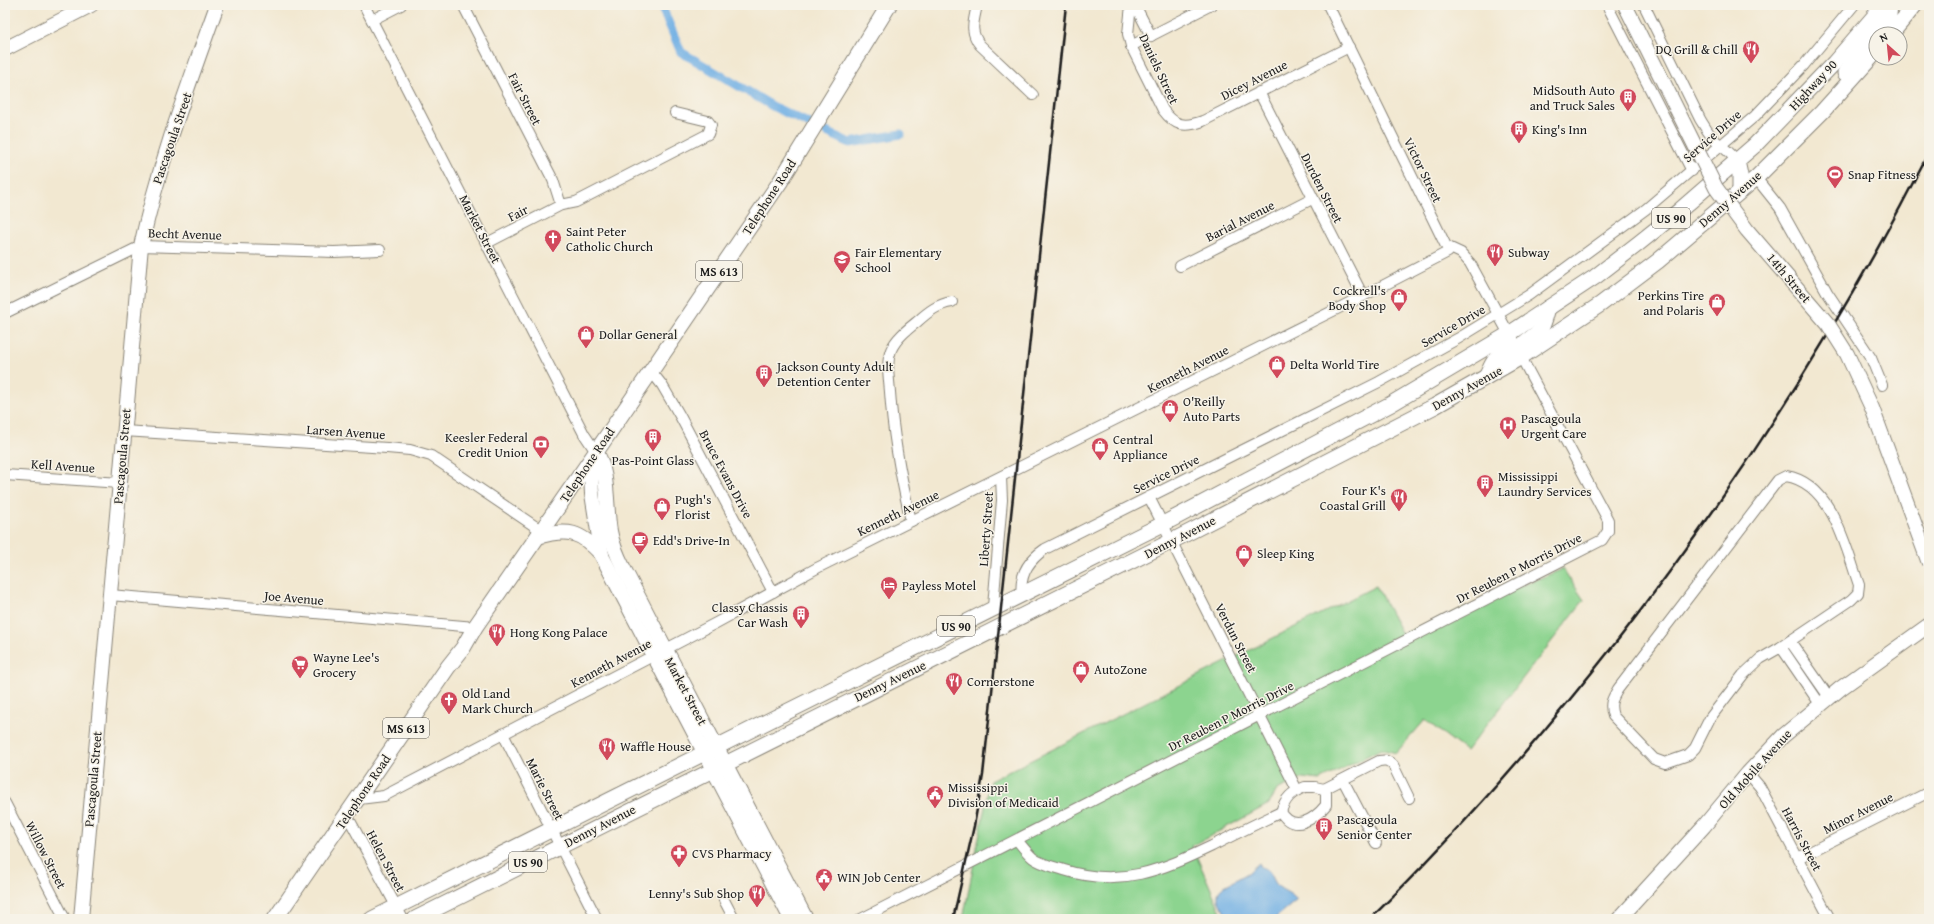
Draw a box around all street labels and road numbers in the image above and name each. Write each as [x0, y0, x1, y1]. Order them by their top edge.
street label: Daniels Street [1134, 31, 1184, 108]
street label: Dicey Avenue [1217, 55, 1291, 105]
street label: Highway 90 [1785, 55, 1841, 115]
street label: Fair Street [504, 69, 547, 129]
street label: Pascagoula Street [147, 89, 197, 186]
street label: Service Drive [1679, 105, 1745, 167]
street label: Victor Street [1399, 134, 1447, 206]
street label: Durden Street [1296, 150, 1348, 227]
street label: Telephone Road [737, 155, 801, 239]
street label: Denny Avenue [1694, 166, 1766, 232]
street label: Market Street [455, 191, 506, 267]
street label: Barial Avenue [1202, 195, 1278, 247]
street label: Fair [504, 199, 532, 226]
road number: US 90 [1652, 208, 1690, 228]
street label: Becht Avenue [148, 223, 222, 245]
street label: 14th Street [1762, 249, 1816, 307]
road number: MS 613 [696, 261, 742, 281]
street label: Service Drive [1417, 300, 1489, 352]
street label: Kenneth Avenue [1144, 340, 1232, 398]
street label: Denny Avenue [1428, 361, 1506, 415]
street label: Pascagoula Street [108, 407, 136, 505]
street label: Larsen Avenue [306, 420, 386, 444]
street label: Telephone Road [555, 424, 619, 506]
street label: Bruce Evans Drive [695, 426, 757, 522]
street label: Service Drive [1130, 450, 1202, 498]
street label: Kell Avenue [30, 454, 96, 478]
street label: Kenneth Avenue [854, 485, 942, 541]
street label: Liberty Street [974, 491, 998, 567]
street label: Denny Avenue [1141, 511, 1219, 563]
street label: Dr Reuben P Morris Drive [1453, 528, 1585, 608]
street label: Joe Avenue [261, 586, 325, 610]
street label: Verdun Street [1210, 600, 1262, 677]
road number: US 90 [937, 616, 975, 636]
street label: Kenneth Avenue [567, 634, 655, 692]
street label: Market Street [660, 653, 712, 729]
street label: Denny Avenue [851, 655, 929, 707]
street label: Dr Reuben P Morris Drive [1165, 676, 1297, 756]
road number: MS 613 [383, 718, 429, 738]
street label: Old Mobile Avenue [1714, 725, 1796, 813]
street label: Pascagoula Street [79, 730, 107, 828]
street label: Telephone Road [331, 751, 395, 833]
street label: Marie Street [521, 755, 569, 824]
street label: Minor Avenue [1820, 787, 1896, 839]
street label: Denny Avenue [561, 800, 639, 852]
street label: Harris Street [1777, 804, 1827, 875]
street label: Willow Street [21, 818, 71, 892]
street label: Helen Street [362, 827, 410, 896]
road number: US 90 [509, 852, 547, 872]

